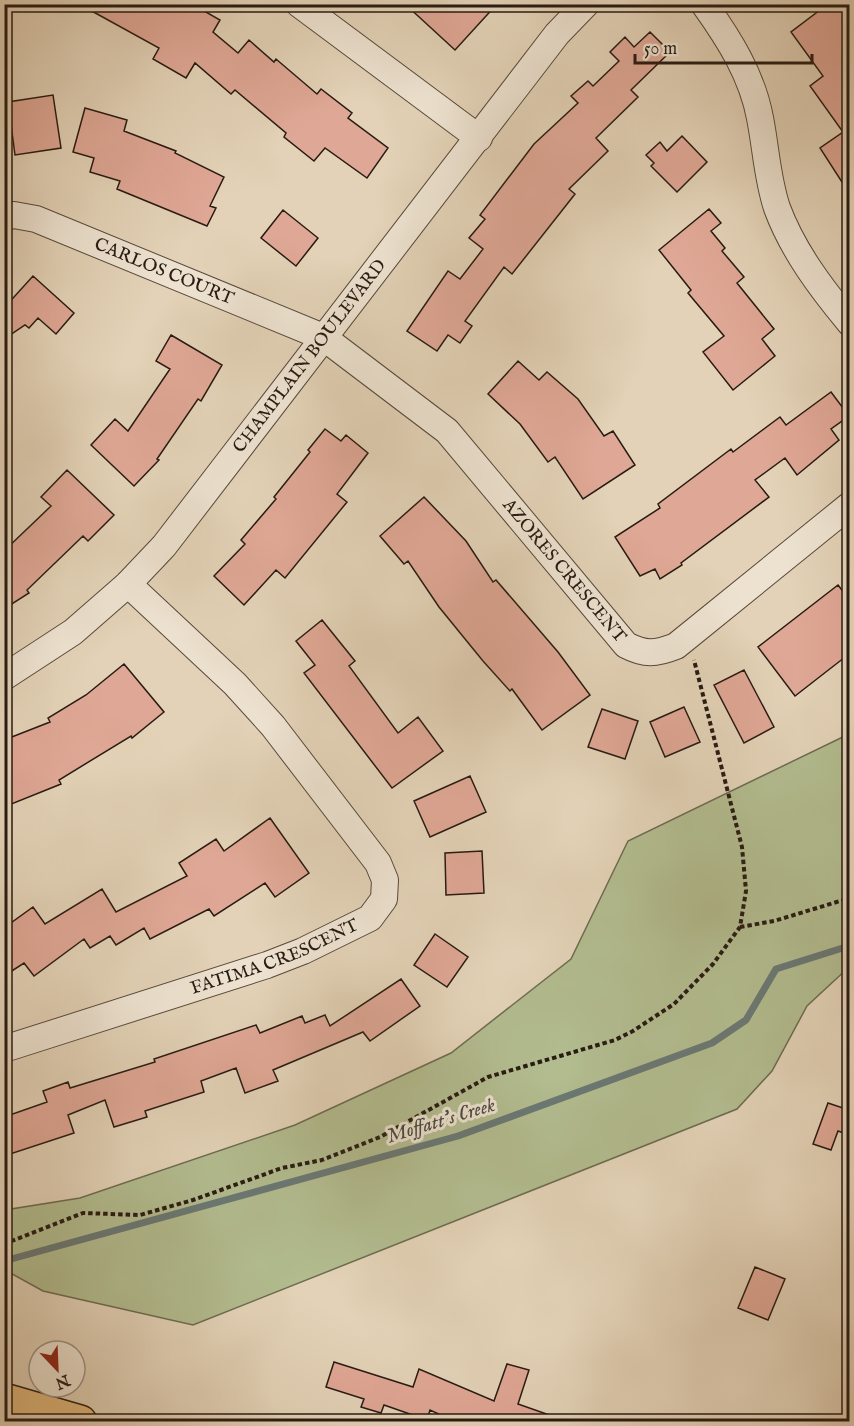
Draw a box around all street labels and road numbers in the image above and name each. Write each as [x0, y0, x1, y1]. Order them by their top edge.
street label: CARLOS COURT [91, 233, 237, 311]
street label: CHAMPLAIN BOULEVARD [228, 255, 391, 458]
street label: AZORES CRESCENT [497, 493, 631, 648]
street label: FATIMA CRESCENT [188, 914, 363, 1000]

